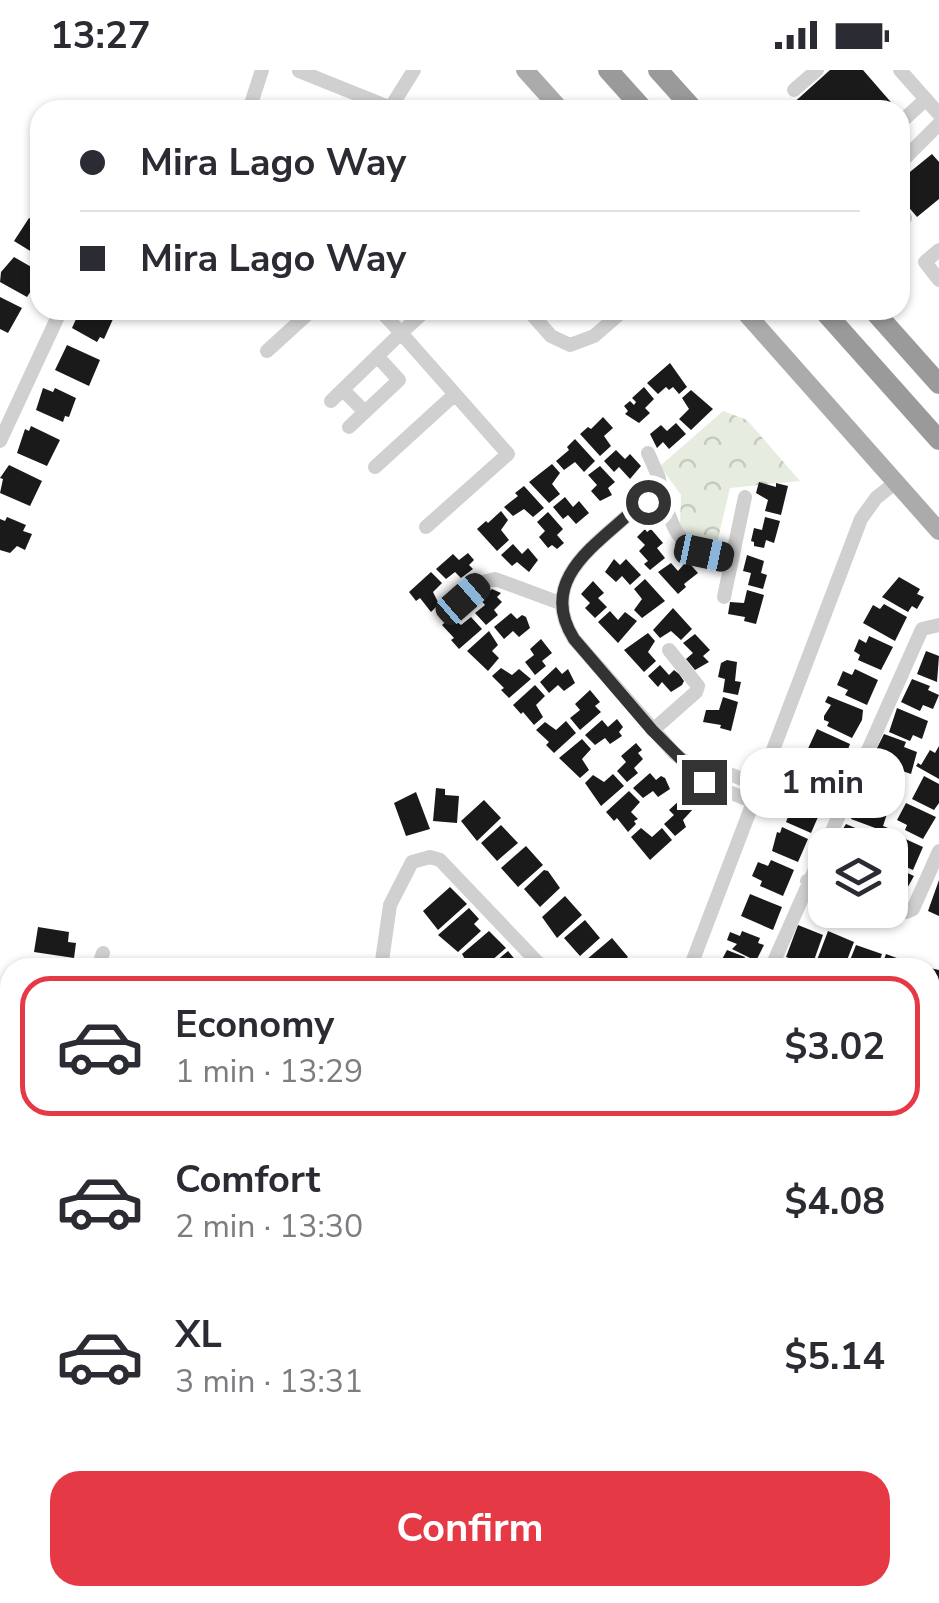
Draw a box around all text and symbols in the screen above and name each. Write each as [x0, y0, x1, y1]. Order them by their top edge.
text: 13:27 [50, 10, 151, 61]
text: Mira Lago Way [140, 137, 406, 188]
text: Mira Lago Way [140, 233, 406, 284]
route start [626, 480, 671, 525]
car [672, 532, 736, 574]
car [431, 568, 495, 630]
callout: 1 min [739, 747, 904, 817]
route end [682, 760, 727, 805]
text: 1 min [781, 761, 864, 804]
map controls [808, 828, 908, 928]
button: layers [808, 828, 908, 928]
text: Economy [175, 999, 334, 1050]
icon: car [55, 1001, 145, 1091]
text: $3.02 [784, 1021, 885, 1072]
text: 1 min · 13:29 [175, 1050, 363, 1093]
text: Comfort [175, 1154, 320, 1205]
icon: car [55, 1156, 145, 1246]
text: $4.08 [784, 1176, 885, 1227]
text: 2 min · 13:30 [175, 1205, 363, 1248]
text: XL [175, 1309, 222, 1360]
icon: car [55, 1311, 145, 1401]
text: $5.14 [784, 1331, 885, 1382]
text: 3 min · 13:31 [175, 1360, 363, 1403]
button: Confirm [50, 1471, 890, 1586]

